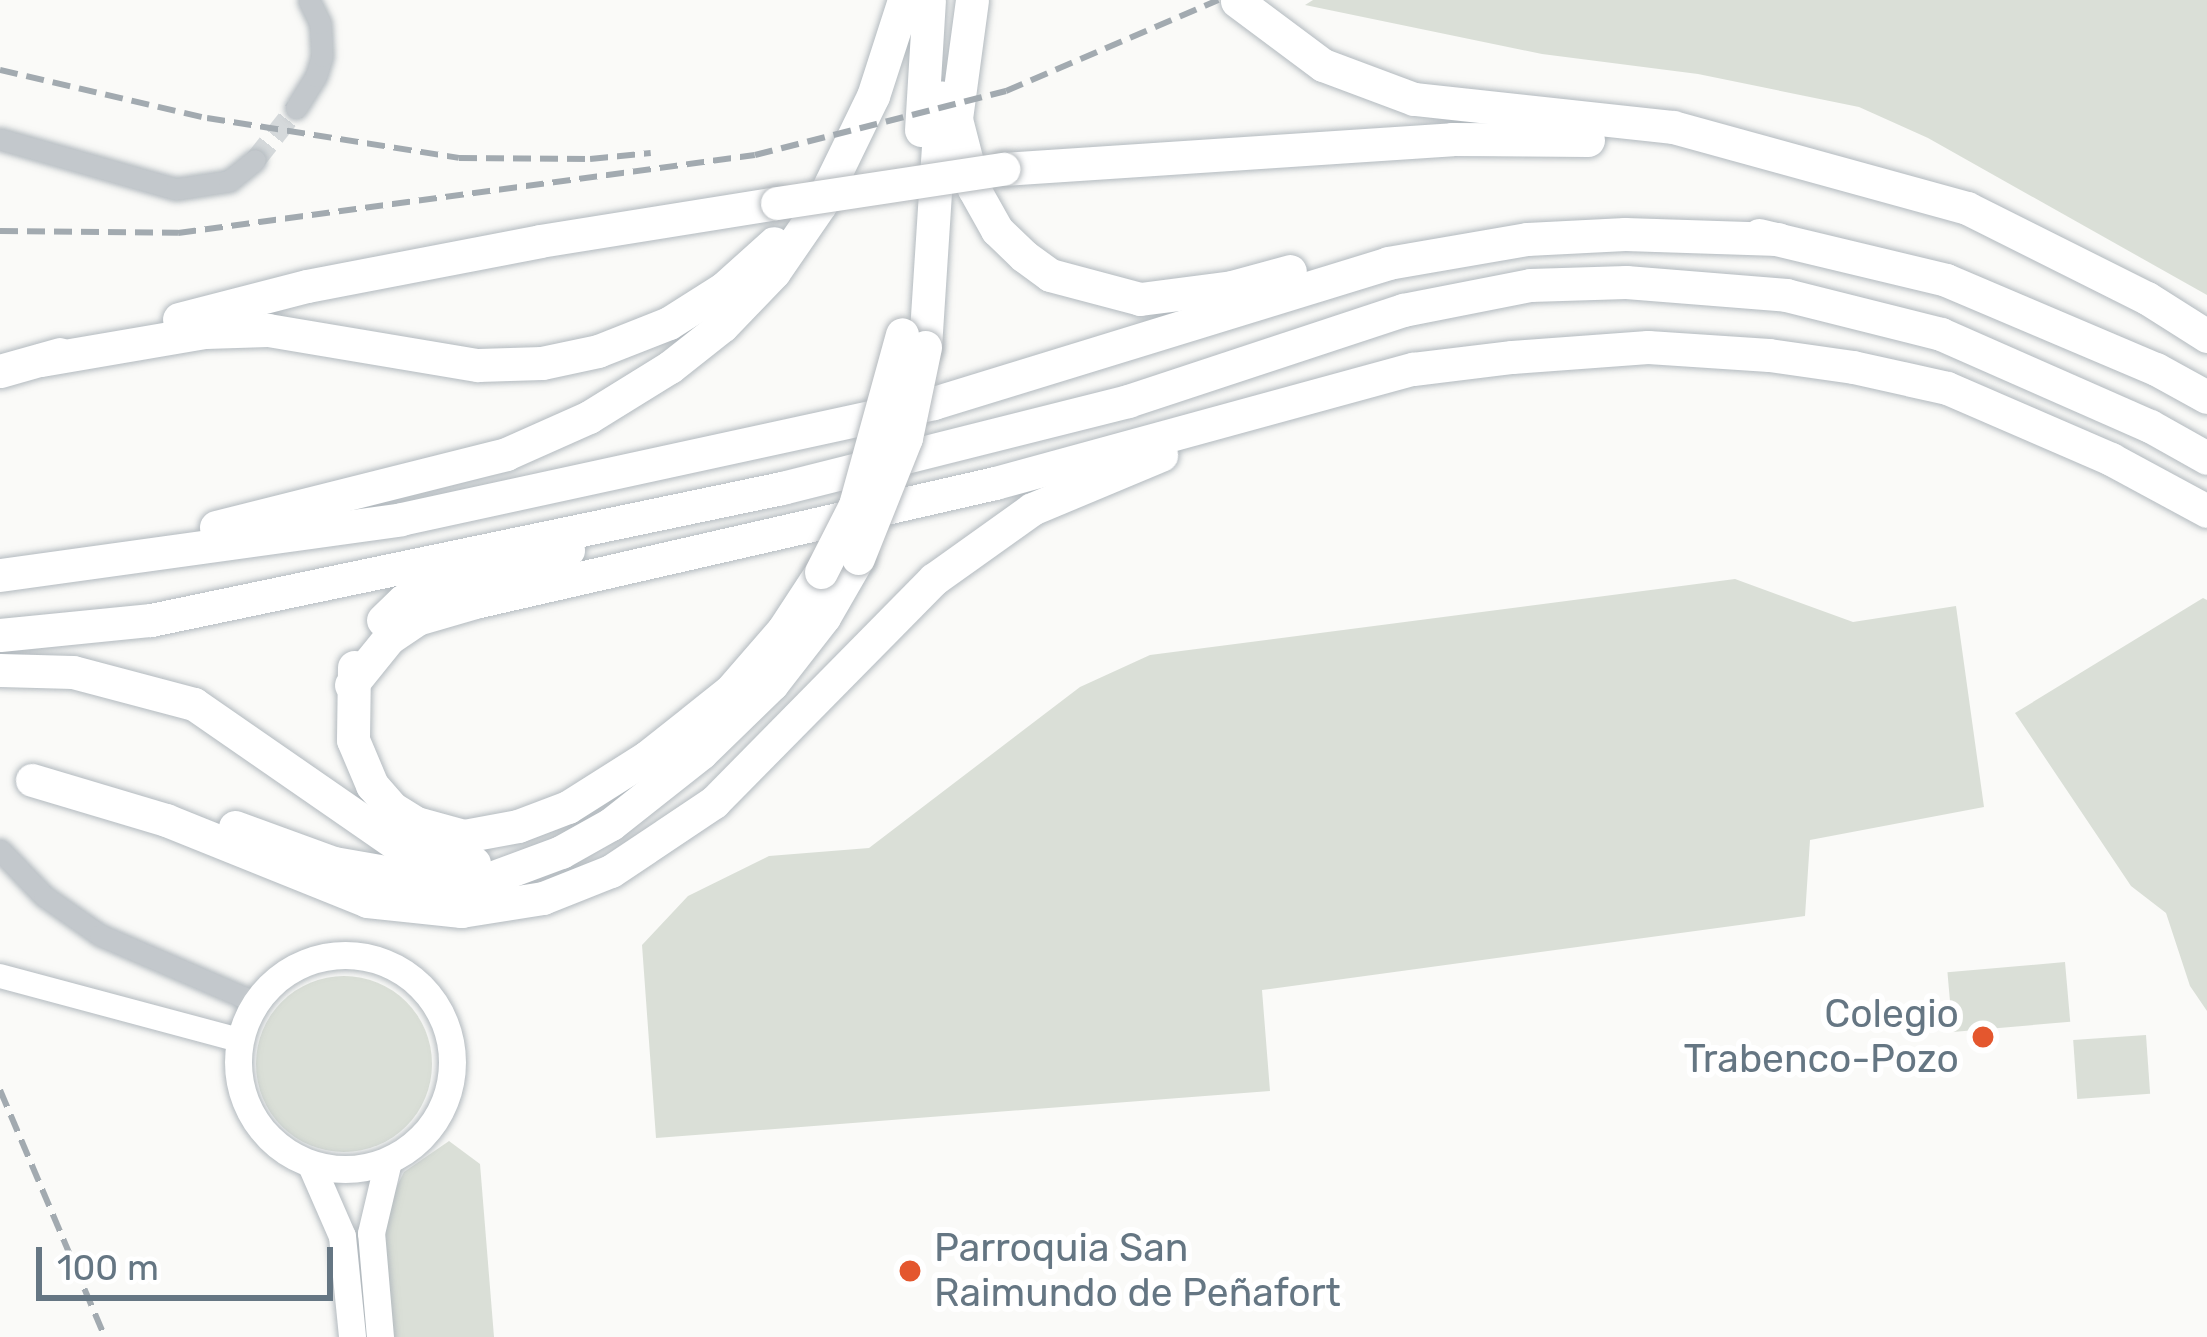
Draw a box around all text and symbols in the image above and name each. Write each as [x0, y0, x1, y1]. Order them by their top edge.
place label: Colegio Trabenco-Pozo [1683, 992, 1959, 1083]
marker: Colegio Trabenco-Pozo [1970, 1024, 1996, 1050]
scale bar [42, 1223, 339, 1297]
place label: Parroquia San Raimundo de Peñafort [934, 1226, 1341, 1317]
text: 100 m [57, 1246, 159, 1289]
marker: Parroquia San Raimundo de Peñafort [897, 1258, 923, 1284]

